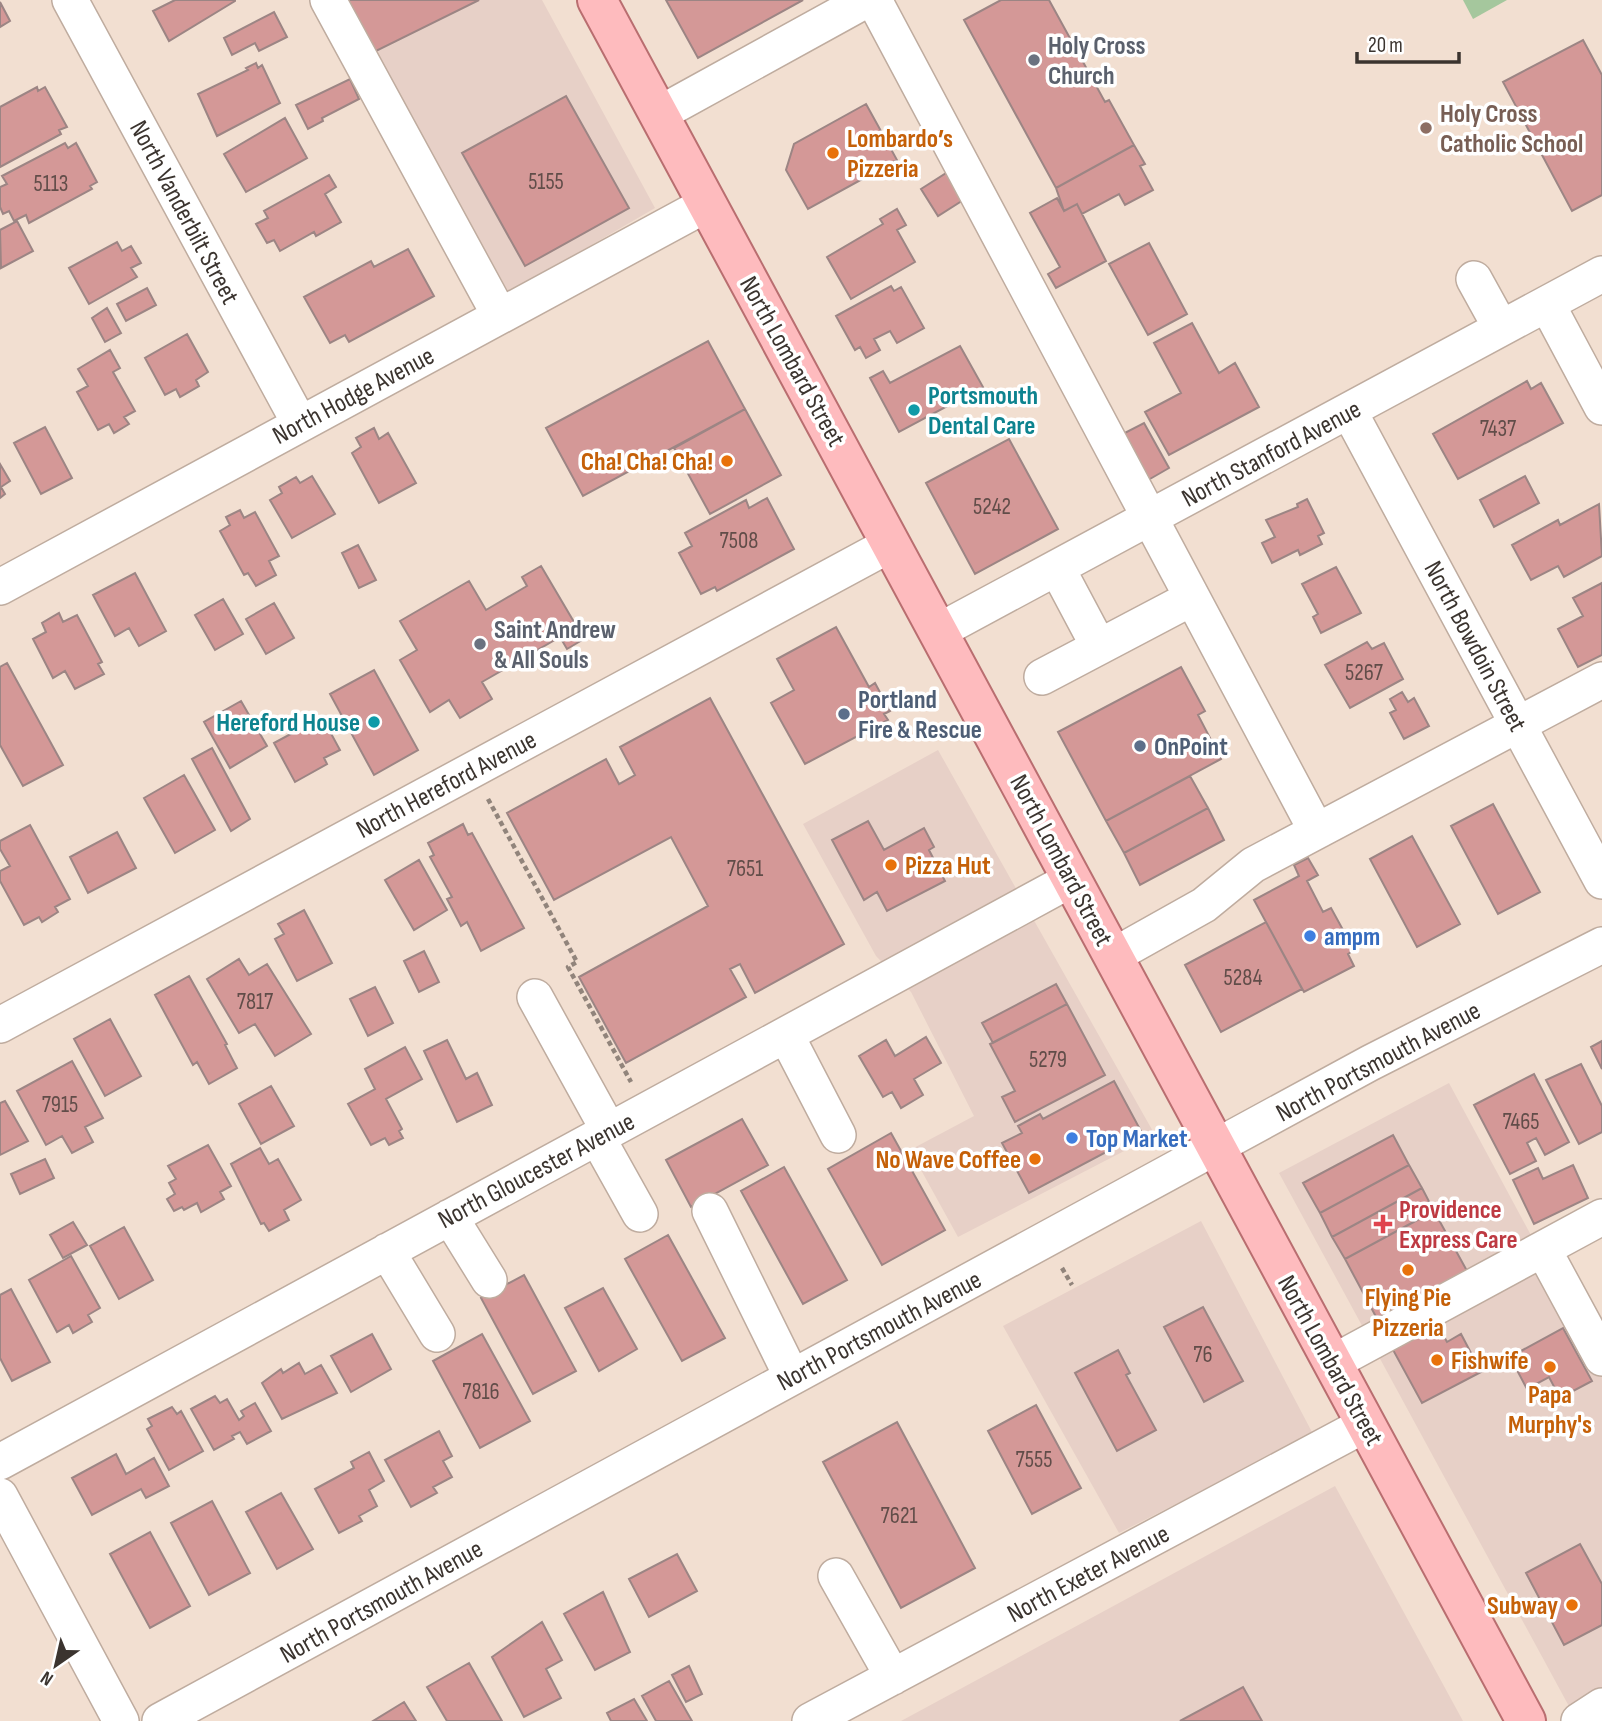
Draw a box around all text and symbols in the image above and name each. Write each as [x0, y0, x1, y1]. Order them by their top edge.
scale bar [1357, 21, 1458, 65]
place label: Holy Cross Church [1048, 31, 1145, 92]
text: 20 m [1368, 33, 1403, 58]
marker: Holy Cross Church [1026, 52, 1042, 68]
place label: Holy Cross Catholic School [1440, 99, 1583, 160]
street label: North Vanderbilt Street [122, 116, 245, 310]
marker: Holy Cross Catholic School [1418, 120, 1434, 136]
place label: Lombardo’s Pizzeria [847, 124, 953, 185]
marker: Lombardo’s Pizzeria [825, 145, 841, 161]
house number: 5155 [528, 168, 564, 196]
house number: 5113 [34, 170, 68, 198]
street label: North Lombard Street [732, 271, 851, 452]
street label: North Hodge Avenue [268, 341, 440, 452]
place label: Portsmouth Dental Care [928, 381, 1038, 442]
street label: North Stanford Avenue [1177, 394, 1367, 515]
marker: Portsmouth Dental Care [906, 402, 922, 418]
house number: 7437 [1480, 415, 1516, 443]
place label: Cha! Cha! Cha! [581, 447, 713, 478]
marker: Cha! Cha! Cha! [719, 453, 735, 469]
house number: 5242 [973, 493, 1011, 521]
house number: 7508 [720, 527, 758, 555]
street label: North Bowdoin Street [1417, 556, 1533, 737]
place label: Saint Andrew & All Souls [494, 615, 616, 676]
marker: Saint Andrew & All Souls [472, 636, 488, 652]
house number: 5267 [1345, 659, 1383, 687]
place label: Portland Fire & Rescue [858, 685, 982, 746]
marker: Portland Fire & Rescue [836, 706, 852, 722]
place label: Hereford House [216, 708, 360, 739]
marker: Hereford House [366, 714, 382, 730]
street label: North Hereford Avenue [351, 725, 542, 846]
place label: OnPoint [1154, 732, 1228, 763]
marker: OnPoint [1132, 738, 1148, 754]
street label: North Lombard Street [1003, 770, 1119, 952]
place label: Pizza Hut [905, 851, 991, 882]
house number: 7651 [727, 855, 763, 883]
marker: Pizza Hut [883, 857, 899, 873]
place label: ampm [1324, 922, 1380, 953]
marker: ampm [1302, 928, 1318, 944]
house number: 5284 [1224, 964, 1263, 992]
house number: 7817 [237, 988, 273, 1016]
street label: North Portsmouth Avenue [1271, 995, 1486, 1129]
house number: 5279 [1029, 1046, 1067, 1074]
house number: 7915 [42, 1091, 78, 1119]
street label: North Gloucester Avenue [433, 1106, 640, 1236]
house number: 7465 [1503, 1108, 1539, 1136]
place label: Top Market [1086, 1124, 1188, 1155]
marker: Top Market [1064, 1130, 1080, 1146]
place label: No Wave Coffee [875, 1145, 1021, 1176]
marker: No Wave Coffee [1027, 1151, 1043, 1167]
place label: Providence Express Care [1399, 1195, 1518, 1256]
marker: Providence Express Care [1373, 1214, 1393, 1234]
marker: Flying Pie Pizzeria [1400, 1262, 1416, 1278]
street label: North Portsmouth Avenue [772, 1264, 987, 1398]
street label: North Lombard Street [1270, 1270, 1389, 1451]
place label: Flying Pie Pizzeria [1365, 1283, 1451, 1344]
house number: 76 [1193, 1341, 1213, 1369]
place label: Fishwife [1451, 1346, 1528, 1377]
marker: Fishwife [1429, 1352, 1445, 1368]
marker: Papa Murphy's [1542, 1359, 1558, 1375]
house number: 7816 [462, 1378, 500, 1406]
place label: Papa Murphy's [1508, 1380, 1592, 1441]
house number: 7555 [1016, 1446, 1052, 1474]
house number: 7621 [880, 1502, 918, 1530]
street label: North Exeter Avenue [1003, 1519, 1175, 1630]
street label: North Portsmouth Avenue [275, 1534, 488, 1671]
place label: Subway [1487, 1591, 1558, 1622]
marker: Subway [1564, 1597, 1580, 1613]
north arrow [21, 1630, 91, 1700]
text: N [37, 1665, 58, 1690]

